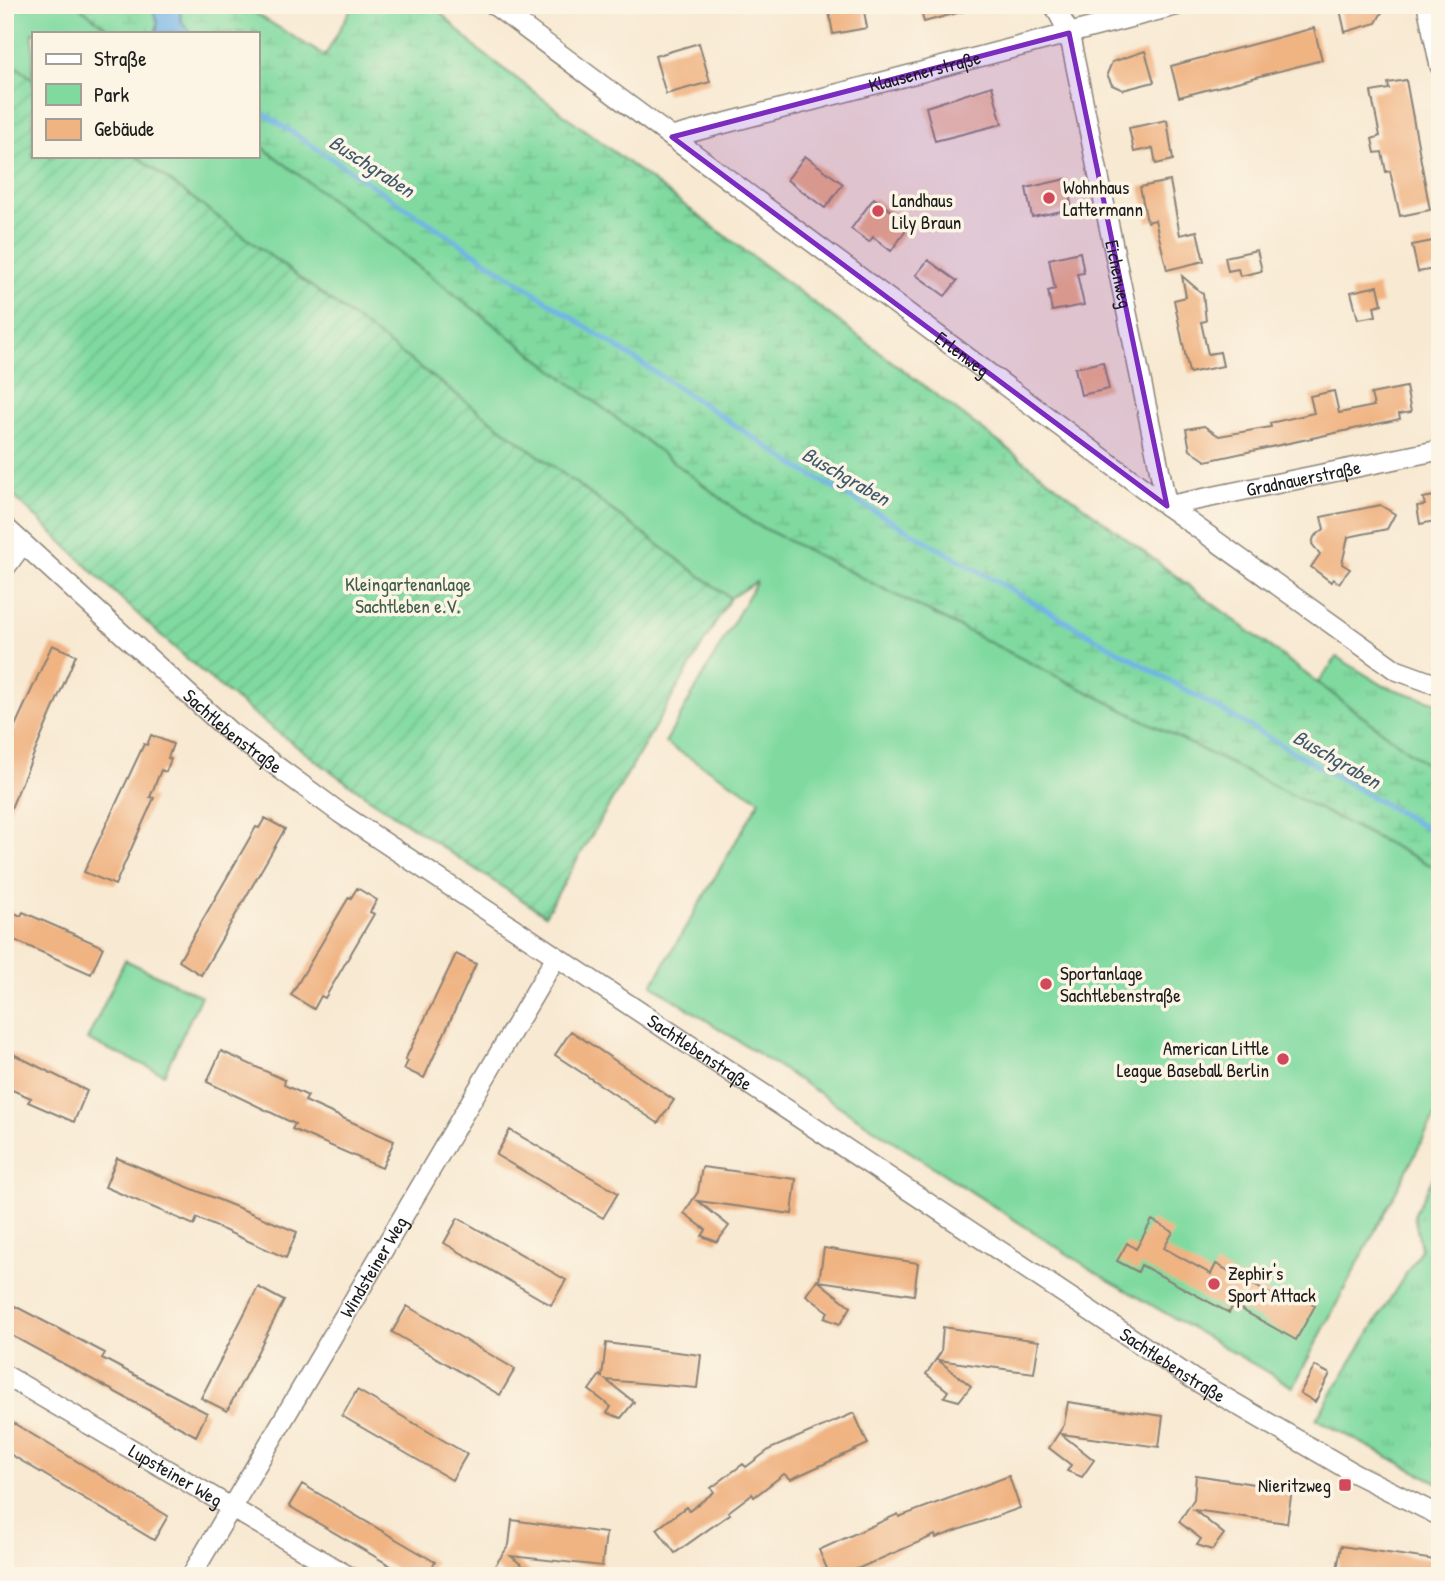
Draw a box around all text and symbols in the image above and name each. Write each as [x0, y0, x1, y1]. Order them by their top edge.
legend [32, 32, 259, 158]
text: Straße [94, 44, 147, 73]
street label: Klausenerstraße [866, 44, 984, 98]
text: Park [94, 80, 129, 109]
text: Gebäude [94, 114, 154, 143]
water label: Buschgraben [324, 128, 422, 205]
place label: Wohnhaus Lattermann [1063, 174, 1143, 222]
place label: Landhaus Lily Braun [892, 187, 961, 235]
marker: Wohnhaus Lattermann [1041, 190, 1057, 206]
marker: Landhaus Lily Braun [870, 203, 886, 219]
street label: Eichenweg [1099, 238, 1139, 311]
street label: Erlenweg [930, 325, 995, 383]
water label: Buschgraben [797, 439, 896, 513]
street label: Gradnauerstraße [1244, 454, 1363, 502]
park label: Kleingartenanlage Sachtleben e.V. [345, 571, 471, 619]
street label: Sachtlebenstraße [178, 683, 288, 780]
water label: Buschgraben [1288, 722, 1387, 796]
place label: Sportanlage Sachtlebenstraße [1060, 960, 1181, 1008]
marker: Sportanlage Sachtlebenstraße [1038, 976, 1054, 992]
street label: Sachtlebenstraße [642, 1008, 758, 1096]
place label: American Little League Baseball Berlin [1117, 1035, 1269, 1083]
marker: American Little League Baseball Berlin [1275, 1051, 1291, 1067]
street label: Windsteiner Weg [333, 1211, 413, 1322]
place label: Zephir's Sport Attack [1228, 1260, 1316, 1308]
marker: Zephir's Sport Attack [1206, 1276, 1222, 1292]
street label: Sachtlebenstraße [1115, 1321, 1231, 1408]
street label: Lupsteiner Weg [124, 1438, 227, 1513]
place label: Nieritzweg [1258, 1472, 1331, 1498]
marker: Nieritzweg [1337, 1477, 1353, 1493]

